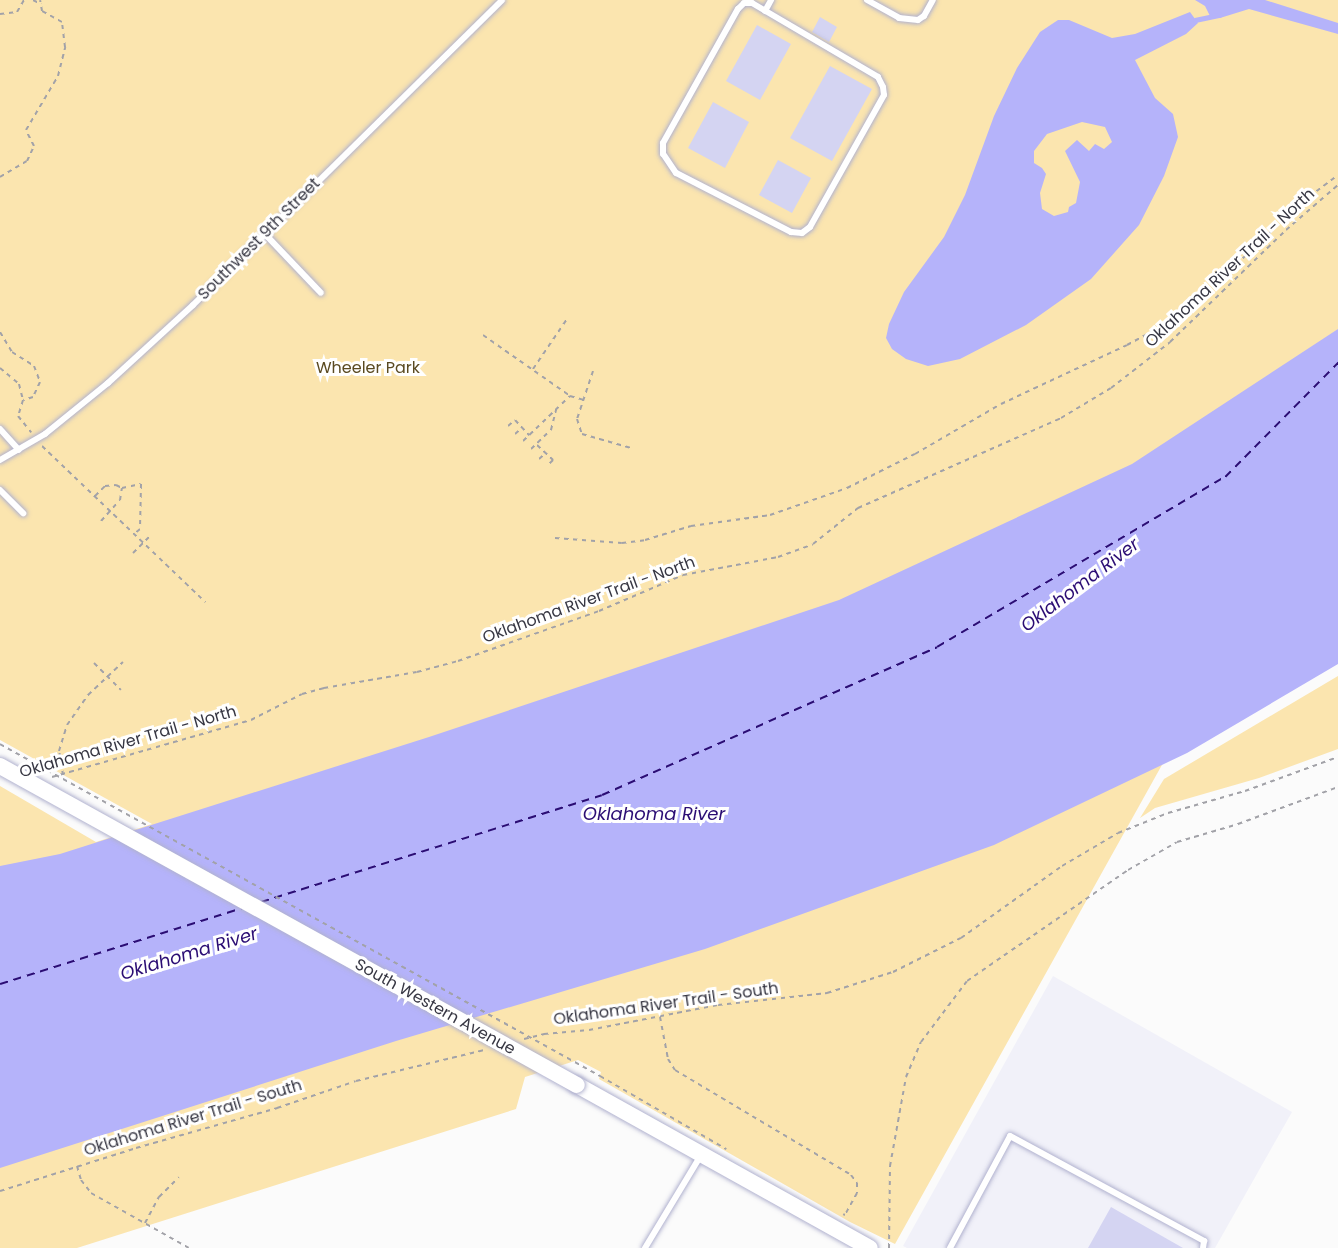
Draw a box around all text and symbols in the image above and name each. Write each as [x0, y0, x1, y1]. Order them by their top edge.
street label: Southwest 9th Street [194, 174, 324, 304]
street label: Oklahoma River Trail - North [1141, 184, 1319, 352]
park label: Wheeler Park [316, 358, 420, 378]
water label: Oklahoma River [1017, 534, 1143, 636]
street label: Oklahoma River Trail - North [480, 553, 698, 647]
street label: Oklahoma River Trail - North [17, 702, 239, 782]
water label: Oklahoma River [583, 803, 725, 825]
water label: Oklahoma River [118, 923, 260, 985]
street label: South Western Avenue [351, 955, 519, 1059]
street label: Oklahoma River Trail - South [552, 979, 780, 1029]
street label: Oklahoma River Trail - South [82, 1076, 304, 1160]

